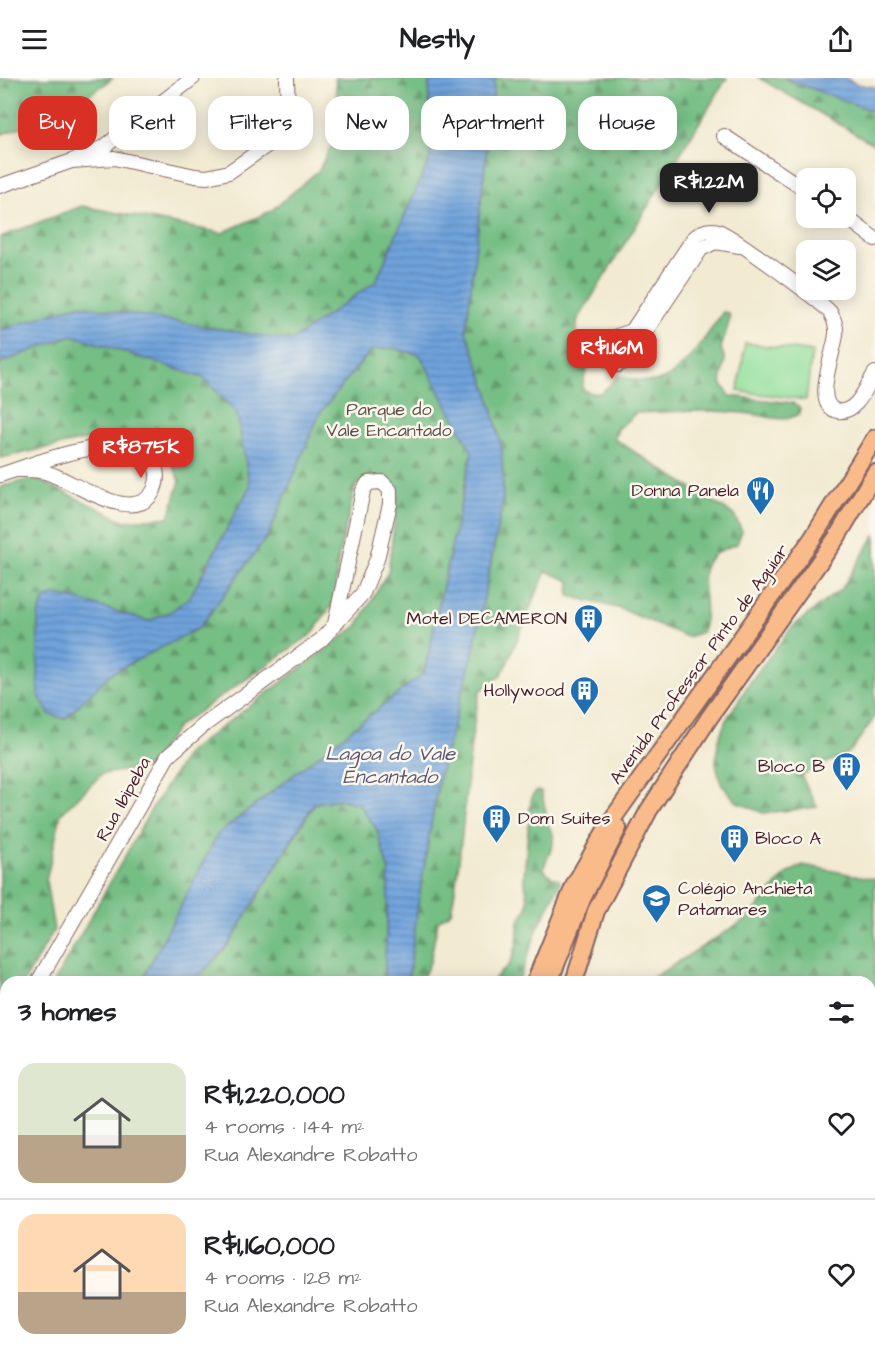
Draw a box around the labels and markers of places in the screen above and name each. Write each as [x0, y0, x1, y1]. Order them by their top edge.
pin: R$1.22M [654, 163, 764, 214]
pin: R$1.16M [557, 329, 667, 380]
pin: R$875K [92, 428, 190, 479]
restaurant icon: Donna Panela [744, 474, 776, 516]
place label: Donna Panela [631, 478, 739, 503]
building icon: Motel DECAMERON [572, 602, 604, 644]
place label: Motel DECAMERON [407, 606, 567, 631]
building icon: Hollywood [569, 674, 601, 716]
place label: Hollywood [483, 678, 564, 704]
building icon: Bloco B [830, 750, 862, 792]
place label: Bloco B [758, 754, 825, 779]
building icon: Dom Suítes [481, 802, 513, 844]
place label: Dom Suítes [518, 806, 611, 831]
building icon: Bloco A [718, 822, 750, 864]
place label: Bloco A [755, 826, 821, 851]
place label: Colégio Anchieta Patamares [678, 876, 813, 922]
school or university icon: Colégio Anchieta Patamares [641, 882, 673, 924]

